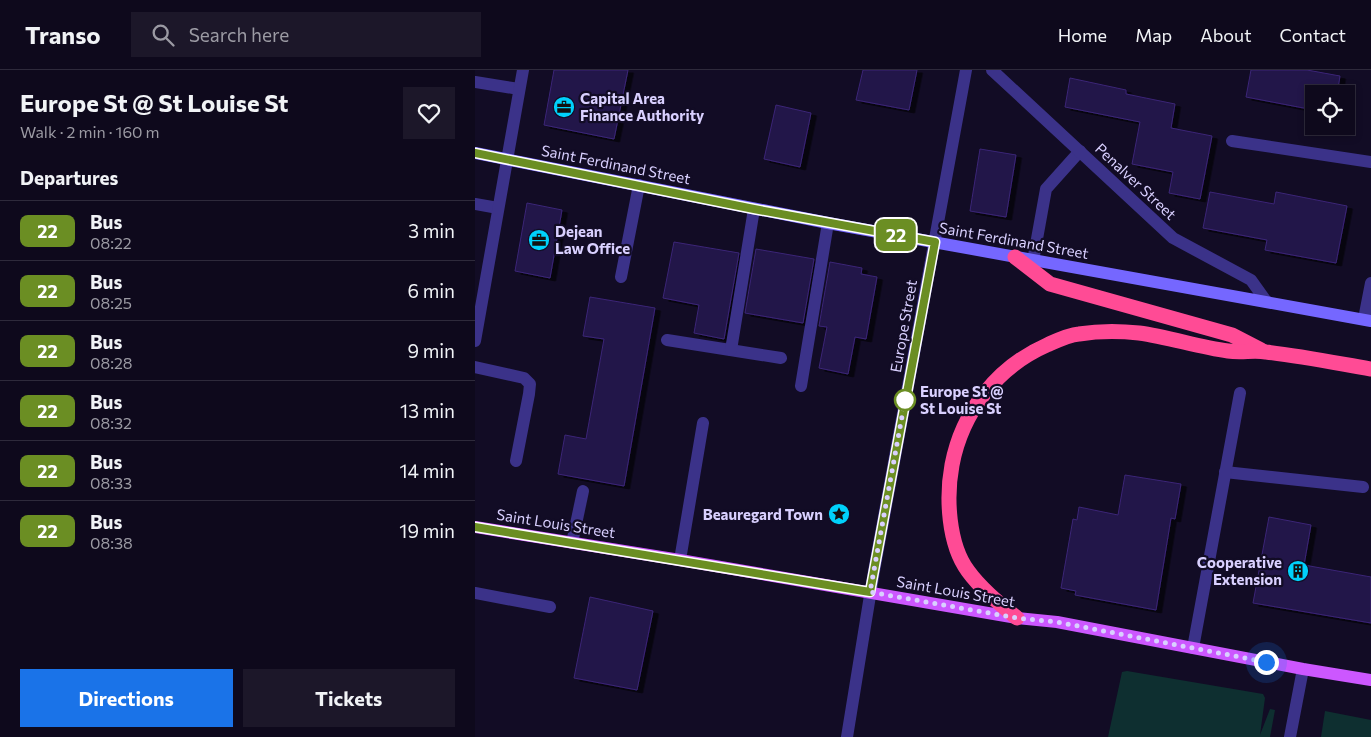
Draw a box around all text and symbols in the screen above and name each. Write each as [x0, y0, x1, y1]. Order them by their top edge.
search box [131, 12, 481, 57]
text: Transo [25, 20, 101, 49]
icon: search [149, 21, 177, 49]
text: Search here [189, 23, 289, 46]
text: Home [1058, 24, 1107, 46]
text: Map [1135, 24, 1172, 46]
text: About [1200, 24, 1252, 46]
text: Contact [1280, 24, 1346, 46]
map controls [1305, 85, 1355, 135]
button: locate [1305, 85, 1355, 135]
button: heart [403, 87, 455, 139]
text: Europe St @ St Louise St [20, 88, 289, 117]
place label: Capital Area Finance Authority [580, 89, 705, 124]
office icon: Capital Area Finance Authority [552, 95, 576, 119]
text: Walk · 2 min · 160 m [20, 122, 160, 141]
street label: Penalver Street [1092, 139, 1180, 223]
street label: Saint Ferdinand Street [540, 141, 692, 187]
text: Departures [20, 166, 118, 189]
text: Bus [90, 210, 122, 233]
street label: Saint Ferdinand Street [938, 218, 1090, 262]
text: 3 min [408, 219, 455, 242]
line badge: 22 [873, 219, 919, 251]
text: 22 [37, 220, 58, 242]
place label: Dejean Law Office [555, 222, 630, 257]
text: 22 [886, 224, 906, 246]
office icon: Dejean Law Office [527, 228, 551, 252]
text: 08:22 [90, 233, 132, 252]
text: Bus [90, 270, 122, 293]
street label: Europe Street [886, 278, 920, 374]
text: 6 min [407, 279, 455, 302]
text: 22 [37, 280, 58, 302]
text: 08:25 [90, 293, 132, 312]
text: Bus [90, 330, 122, 353]
text: 9 min [407, 339, 455, 362]
text: 22 [37, 340, 58, 362]
text: 08:28 [90, 353, 132, 372]
place label: Europe St @ St Louise St [920, 382, 1004, 417]
marker: Europe St @ St Louise St [894, 389, 916, 411]
text: Bus [90, 390, 122, 413]
text: 13 min [400, 399, 455, 422]
text: 22 [37, 400, 58, 422]
text: 08:32 [90, 413, 132, 432]
text: Bus [90, 450, 122, 473]
text: 14 min [399, 459, 455, 482]
text: 22 [37, 460, 58, 482]
text: 08:33 [90, 473, 132, 492]
place icon: Beauregard Town [827, 502, 851, 526]
street label: Saint Louis Street [495, 505, 617, 541]
place label: Beauregard Town [703, 505, 823, 523]
text: Bus [90, 510, 122, 533]
text: 19 min [399, 519, 455, 542]
text: 22 [37, 520, 58, 542]
text: 08:38 [90, 533, 133, 552]
place label: Cooperative Extension [1197, 553, 1282, 588]
building icon: Cooperative Extension [1286, 559, 1310, 583]
street label: Saint Louis Street [895, 572, 1017, 610]
your location [1254, 650, 1279, 675]
button: Directions [20, 669, 233, 727]
button: Tickets [243, 669, 455, 727]

